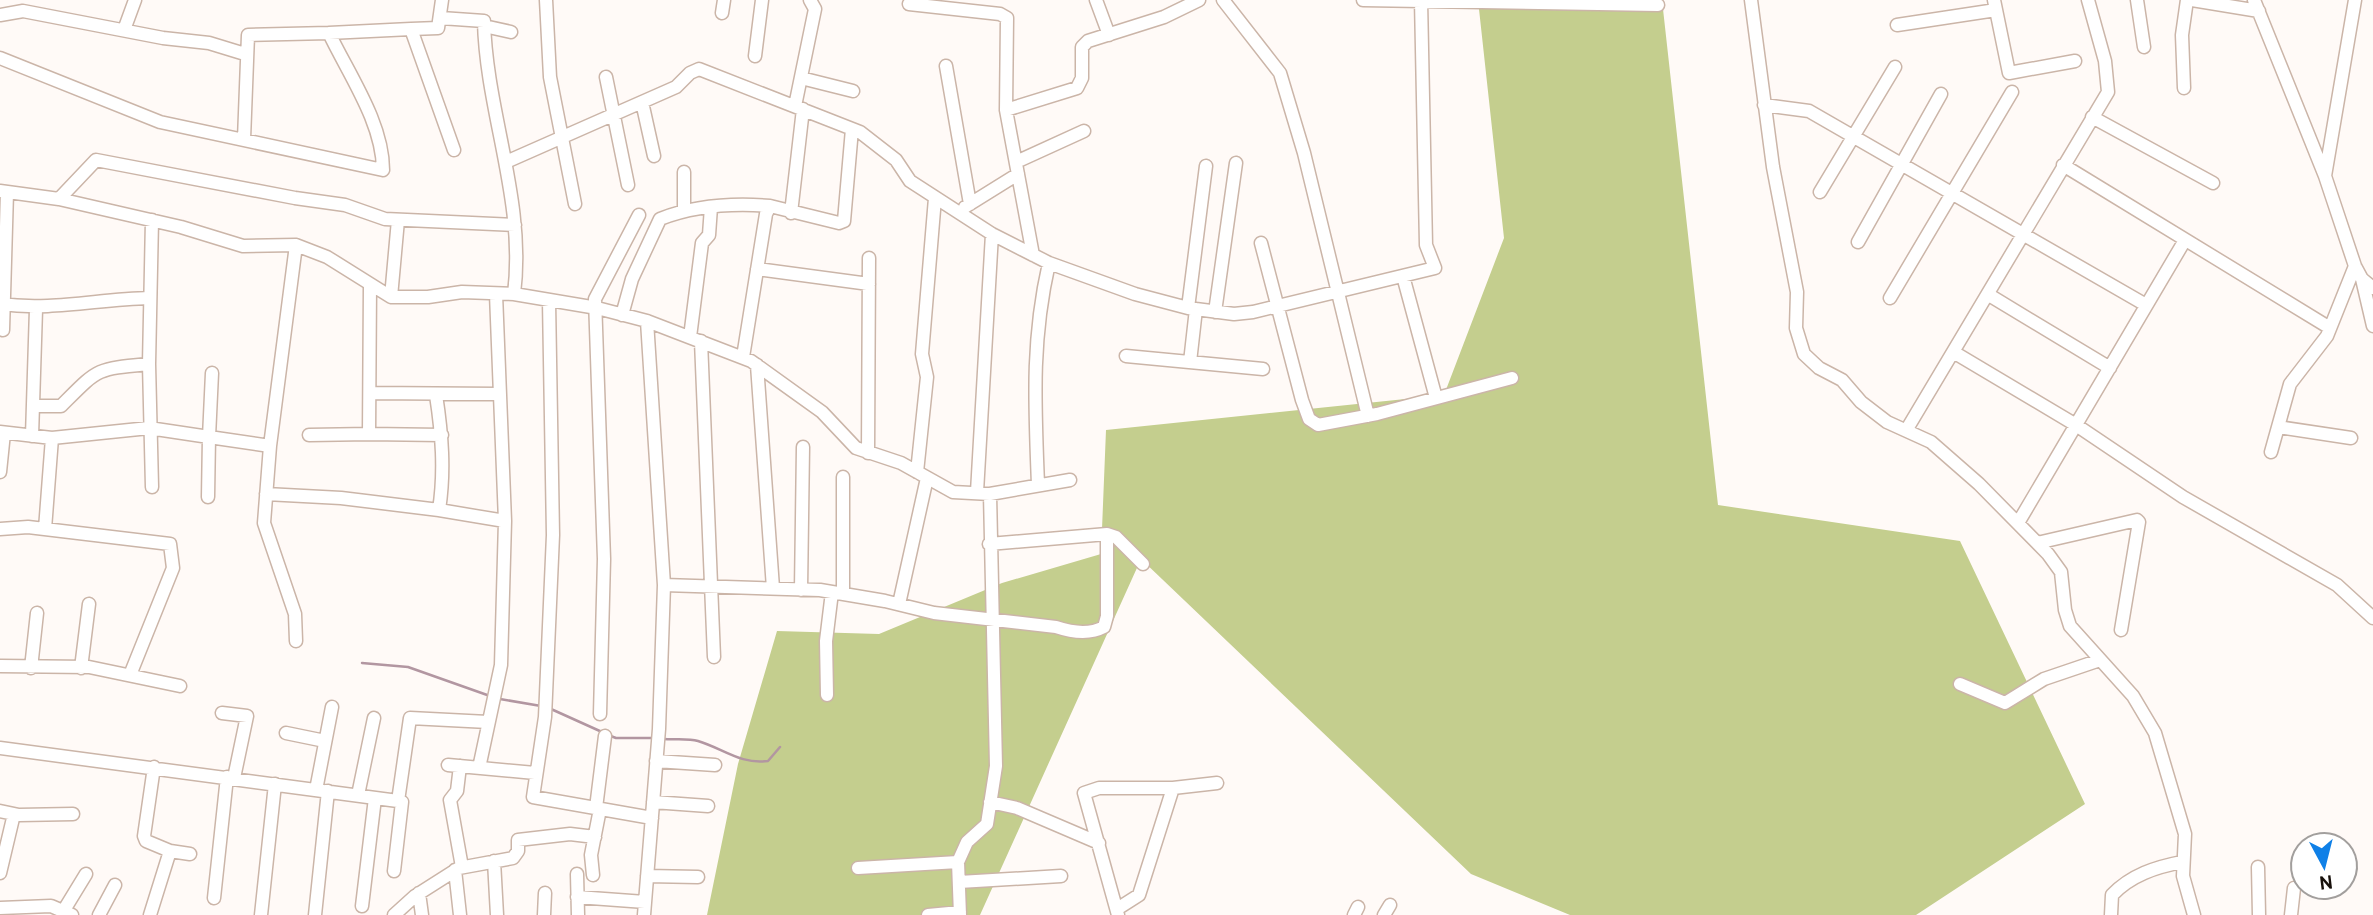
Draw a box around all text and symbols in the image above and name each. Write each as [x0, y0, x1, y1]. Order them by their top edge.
north arrow [2289, 831, 2359, 901]
text: N [2318, 868, 2334, 894]

